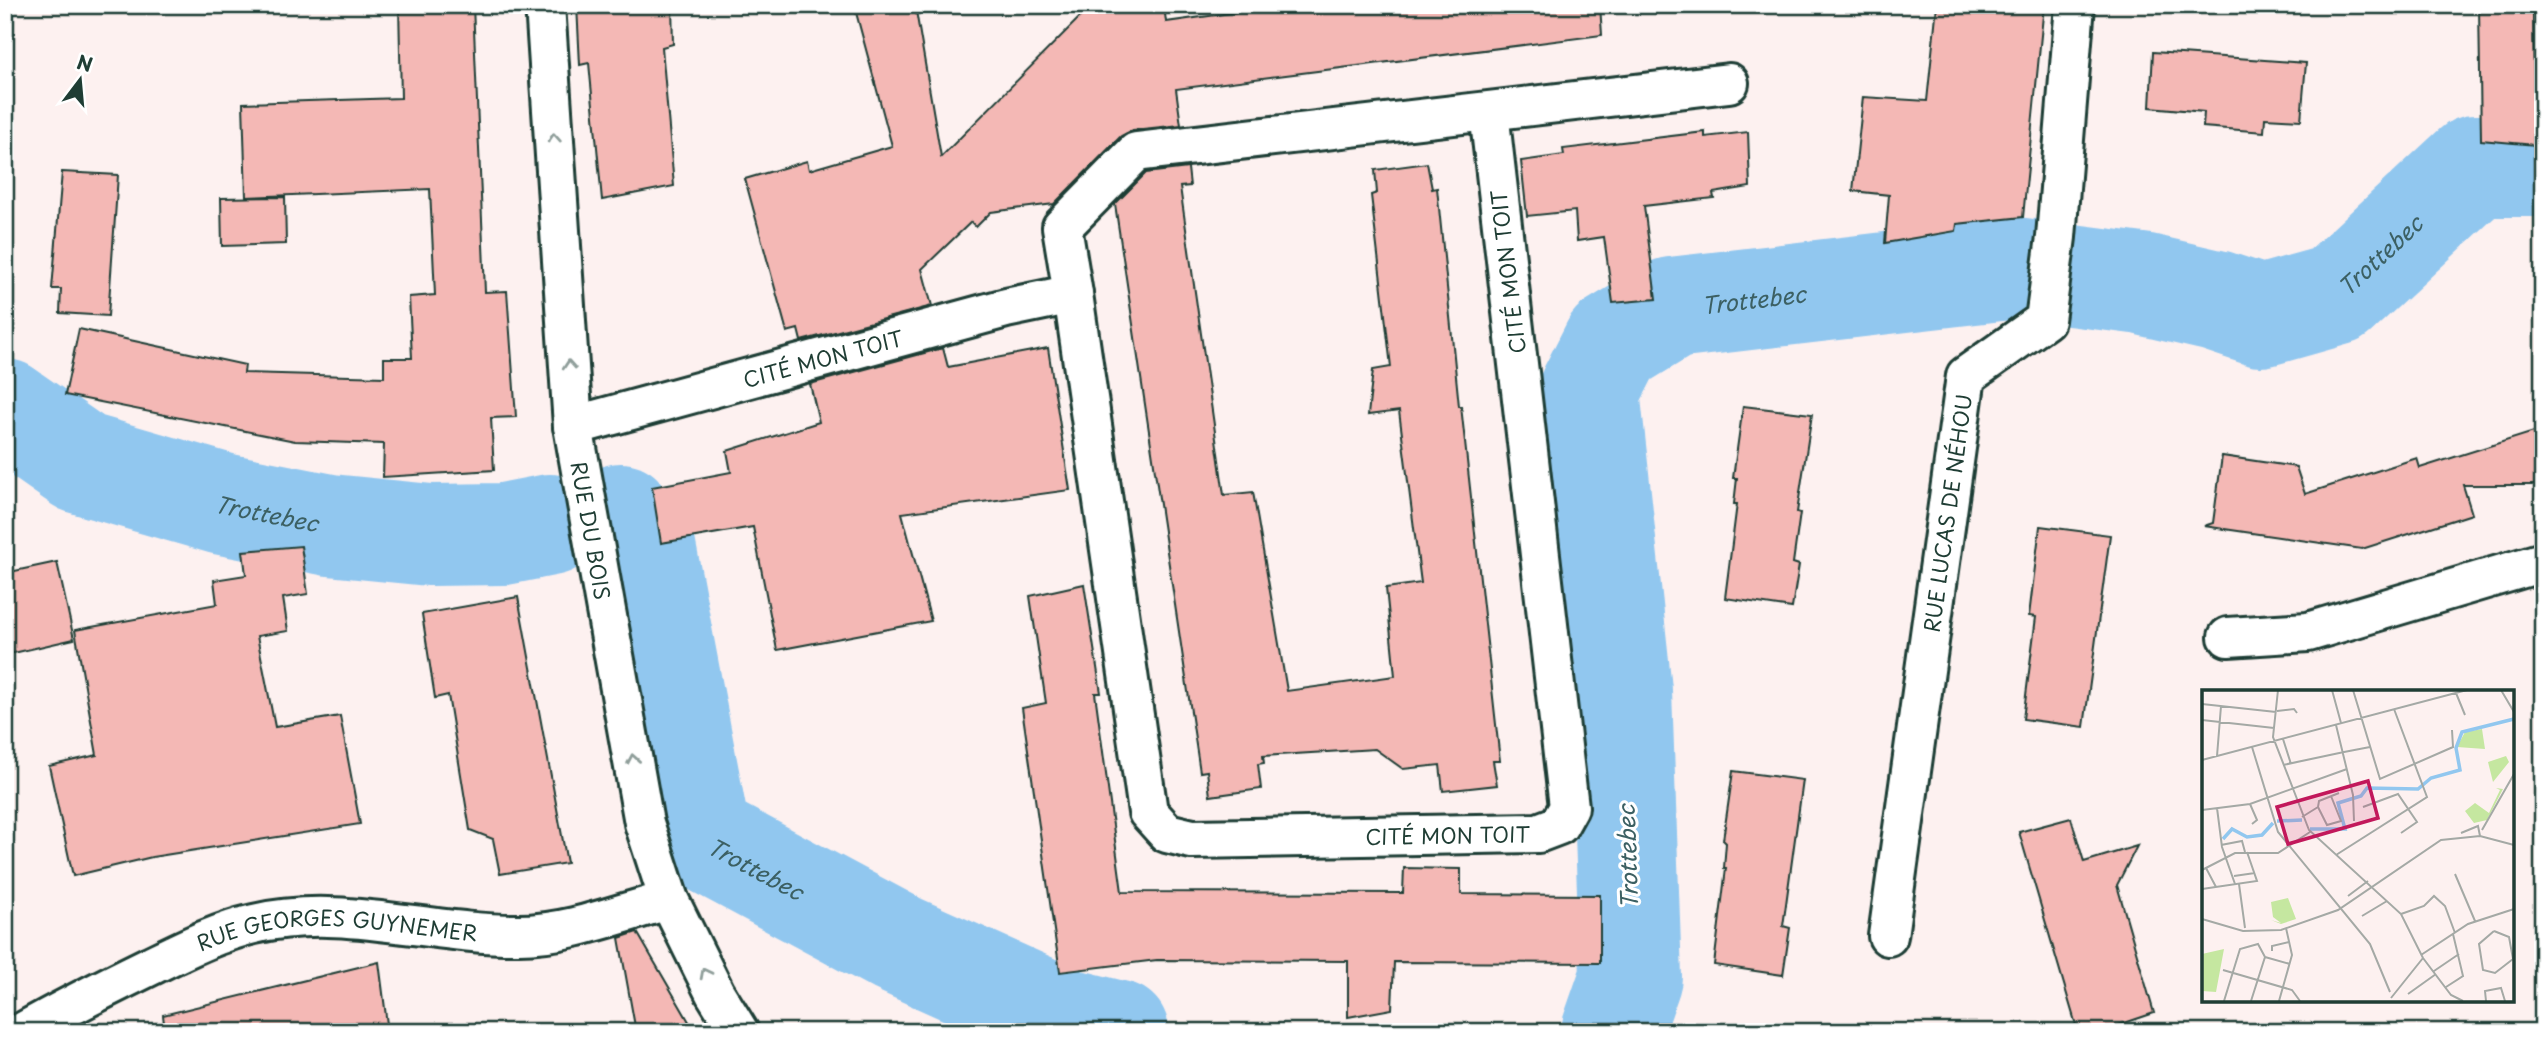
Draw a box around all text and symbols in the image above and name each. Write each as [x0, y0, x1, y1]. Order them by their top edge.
north arrow [46, 46, 116, 116]
text: N [74, 47, 96, 78]
one-way arrow [547, 132, 562, 143]
street label: CITÉ MON TOIT [1481, 188, 1533, 356]
water label: Trottebec [2329, 205, 2431, 303]
water label: Trottebec [1700, 275, 1809, 322]
street label: CITÉ MON TOIT [739, 321, 907, 395]
one-way arrow [562, 359, 577, 370]
street label: RUE LUCAS DE NÉHOU [1914, 392, 1979, 634]
street label: RUE DU BOIS [564, 459, 620, 602]
water label: Trottebec [211, 485, 323, 540]
inset map [2202, 690, 2513, 1002]
one-way arrow [626, 753, 641, 765]
water label: Trottebec [1608, 802, 1646, 910]
street label: CITÉ MON TOIT [1365, 817, 1531, 852]
water label: Trottebec [702, 828, 812, 909]
street label: RUE GEORGES GUYNEMER [191, 901, 479, 958]
one-way arrow [700, 968, 714, 980]

